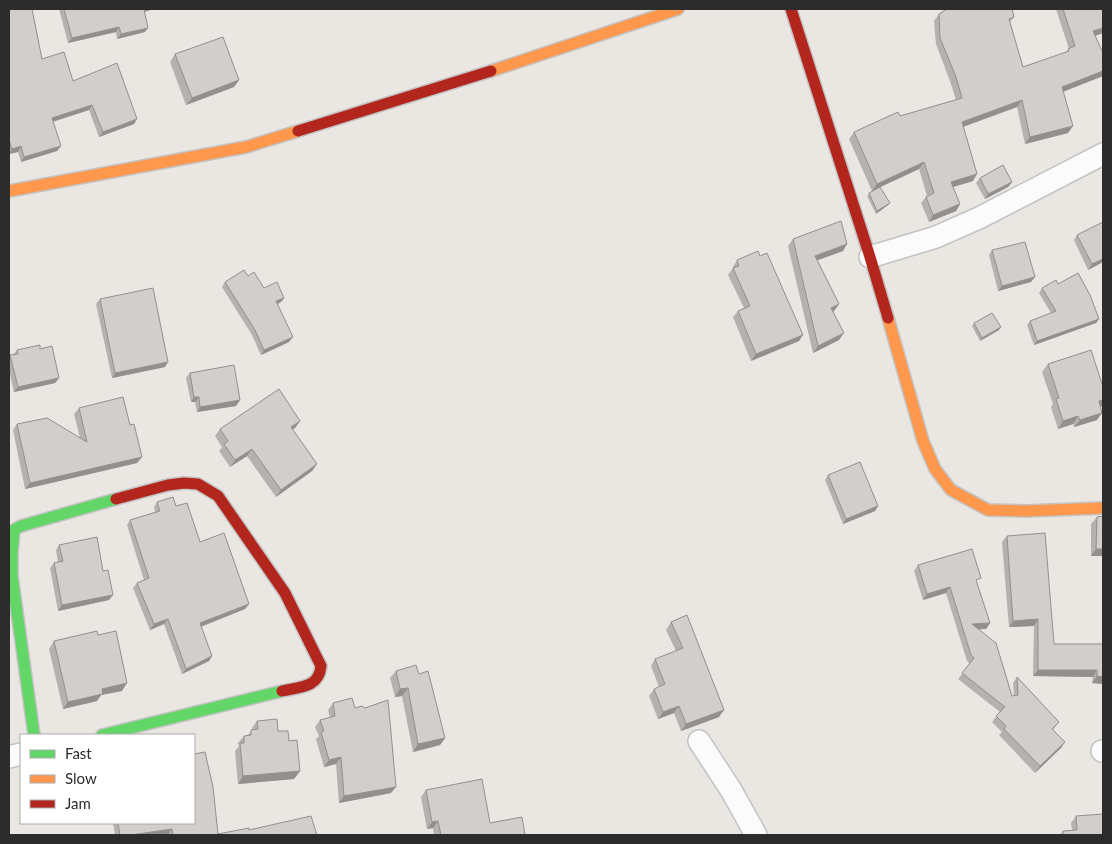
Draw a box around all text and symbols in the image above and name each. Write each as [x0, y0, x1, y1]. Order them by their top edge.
legend [20, 734, 195, 824]
text: Fast [65, 744, 92, 762]
text: Slow [65, 769, 97, 787]
text: Jam [65, 794, 91, 812]

